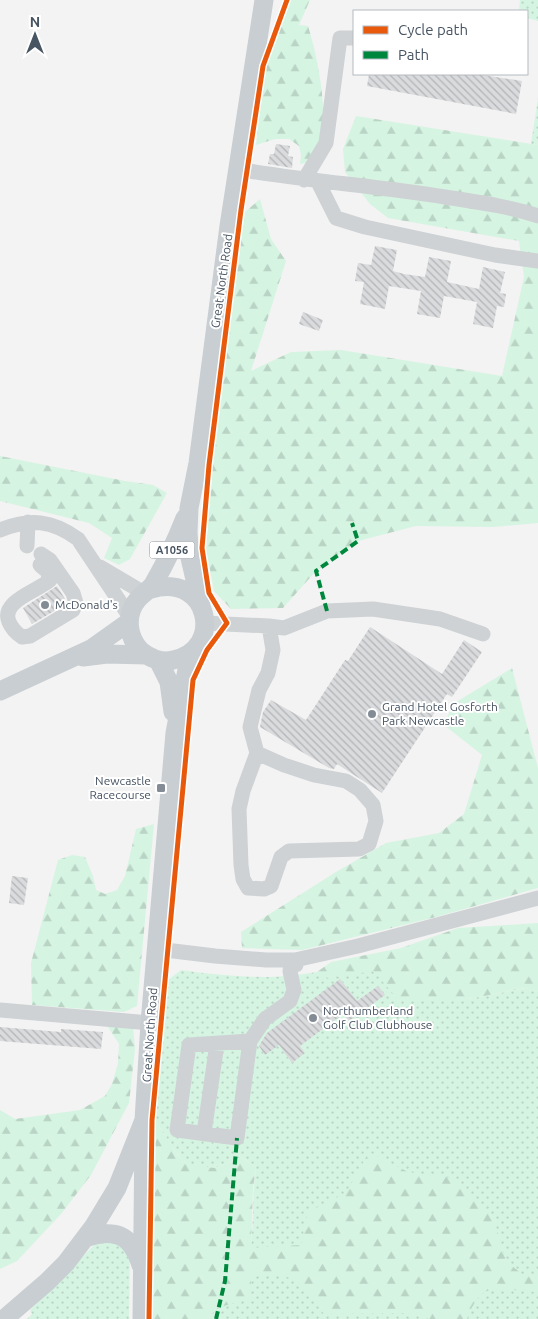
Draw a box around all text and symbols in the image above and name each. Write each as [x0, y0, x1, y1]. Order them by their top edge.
north arrow [10, 10, 60, 60]
legend [353, 10, 528, 75]
text: N [30, 14, 40, 30]
text: Cycle path [398, 21, 468, 38]
text: Path [398, 46, 429, 63]
street label: Great North Road [208, 233, 235, 329]
road number: A1056 [150, 542, 194, 558]
place label: McDonald's [55, 598, 118, 611]
marker: McDonald's [39, 599, 51, 611]
place label: Grand Hotel Gosforth Park Newcastle [382, 700, 498, 727]
marker: Grand Hotel Gosforth Park Newcastle [366, 708, 378, 720]
place label: Newcastle Racecourse [89, 774, 151, 801]
marker: Newcastle Racecourse [155, 782, 167, 794]
street label: Great North Road [140, 987, 159, 1083]
place label: Northumberland Golf Club Clubhouse [323, 1004, 433, 1031]
marker: Northumberland Golf Club Clubhouse [307, 1012, 319, 1024]

